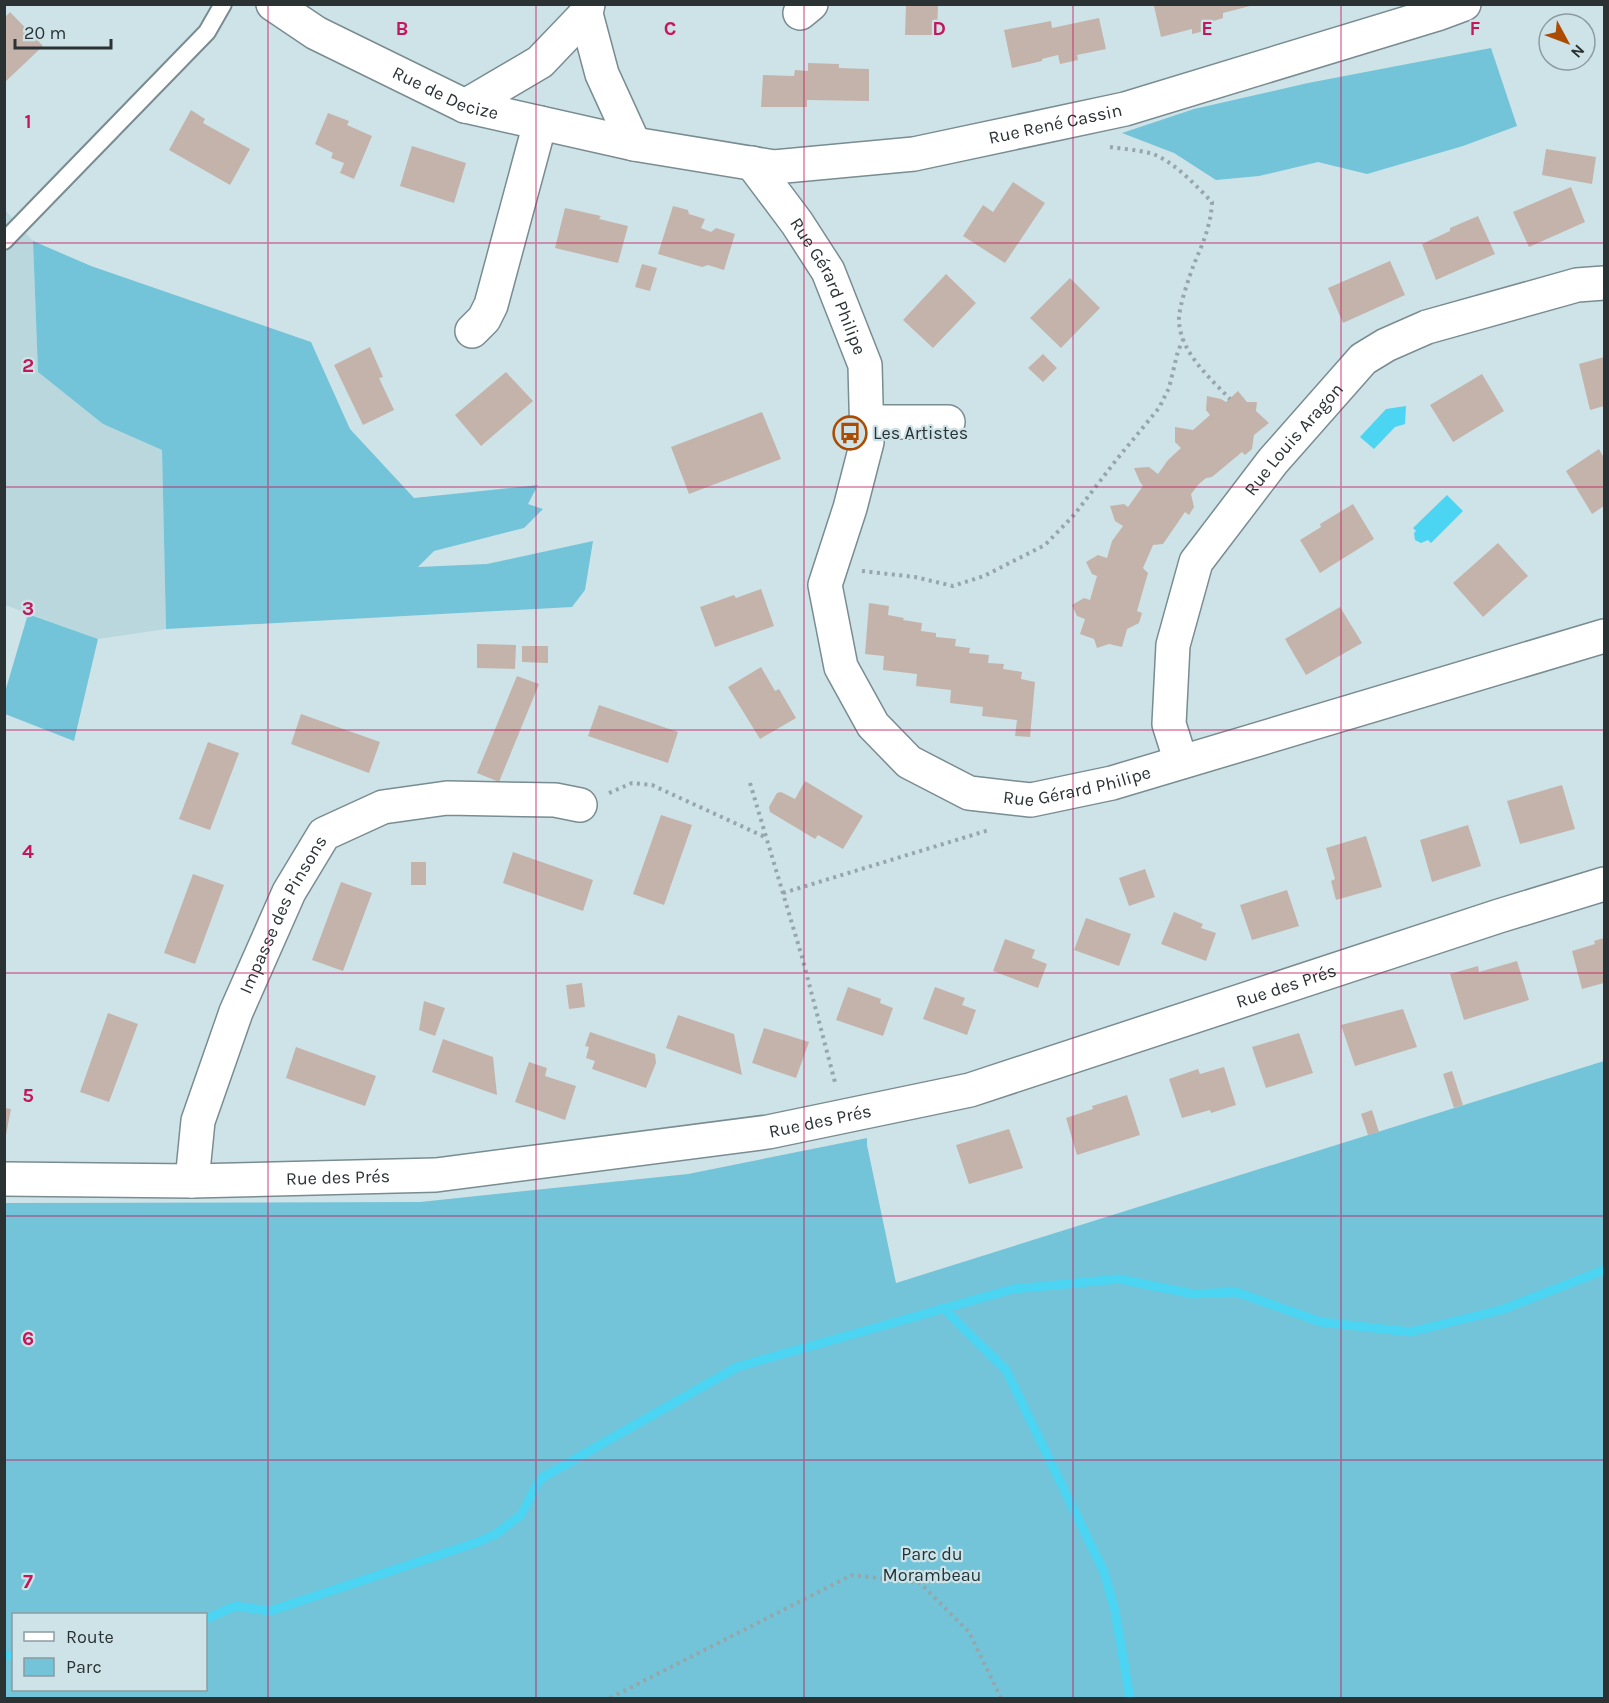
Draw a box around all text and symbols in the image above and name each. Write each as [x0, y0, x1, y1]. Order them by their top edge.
scale bar [15, 12, 111, 50]
north arrow [1537, 12, 1597, 72]
text: B [396, 17, 408, 40]
text: C [664, 17, 676, 40]
text: D [932, 17, 946, 40]
text: E [1201, 17, 1213, 40]
text: F [1470, 17, 1481, 40]
text: 20 m [24, 22, 66, 44]
text: N [1567, 41, 1589, 62]
street label: Rue de Decize [389, 61, 500, 124]
street label: Rue René Cassin [986, 99, 1124, 149]
text: 1 [24, 110, 32, 133]
street label: Rue Gérard Philipe [785, 213, 871, 358]
text: 2 [22, 354, 34, 377]
street label: Rue Louis Aragon [1240, 378, 1348, 500]
bus stop icon: Les Artistes [832, 415, 868, 451]
place label: Les Artistes [873, 422, 968, 444]
text: 3 [22, 597, 34, 620]
street label: Rue Gérard Philipe [1002, 761, 1153, 811]
street label: Impasse des Pinsons [234, 831, 332, 997]
text: 4 [22, 840, 34, 863]
street label: Rue des Prés [1233, 959, 1339, 1013]
text: 5 [22, 1084, 34, 1107]
street label: Rue des Prés [767, 1100, 873, 1143]
street label: Rue des Prés [286, 1165, 390, 1190]
text: 6 [22, 1327, 34, 1350]
park label: Parc du Morambeau [882, 1543, 982, 1586]
text: 7 [23, 1570, 33, 1593]
legend [12, 1613, 207, 1691]
text: Route [66, 1626, 114, 1648]
text: Parc [66, 1656, 102, 1678]

